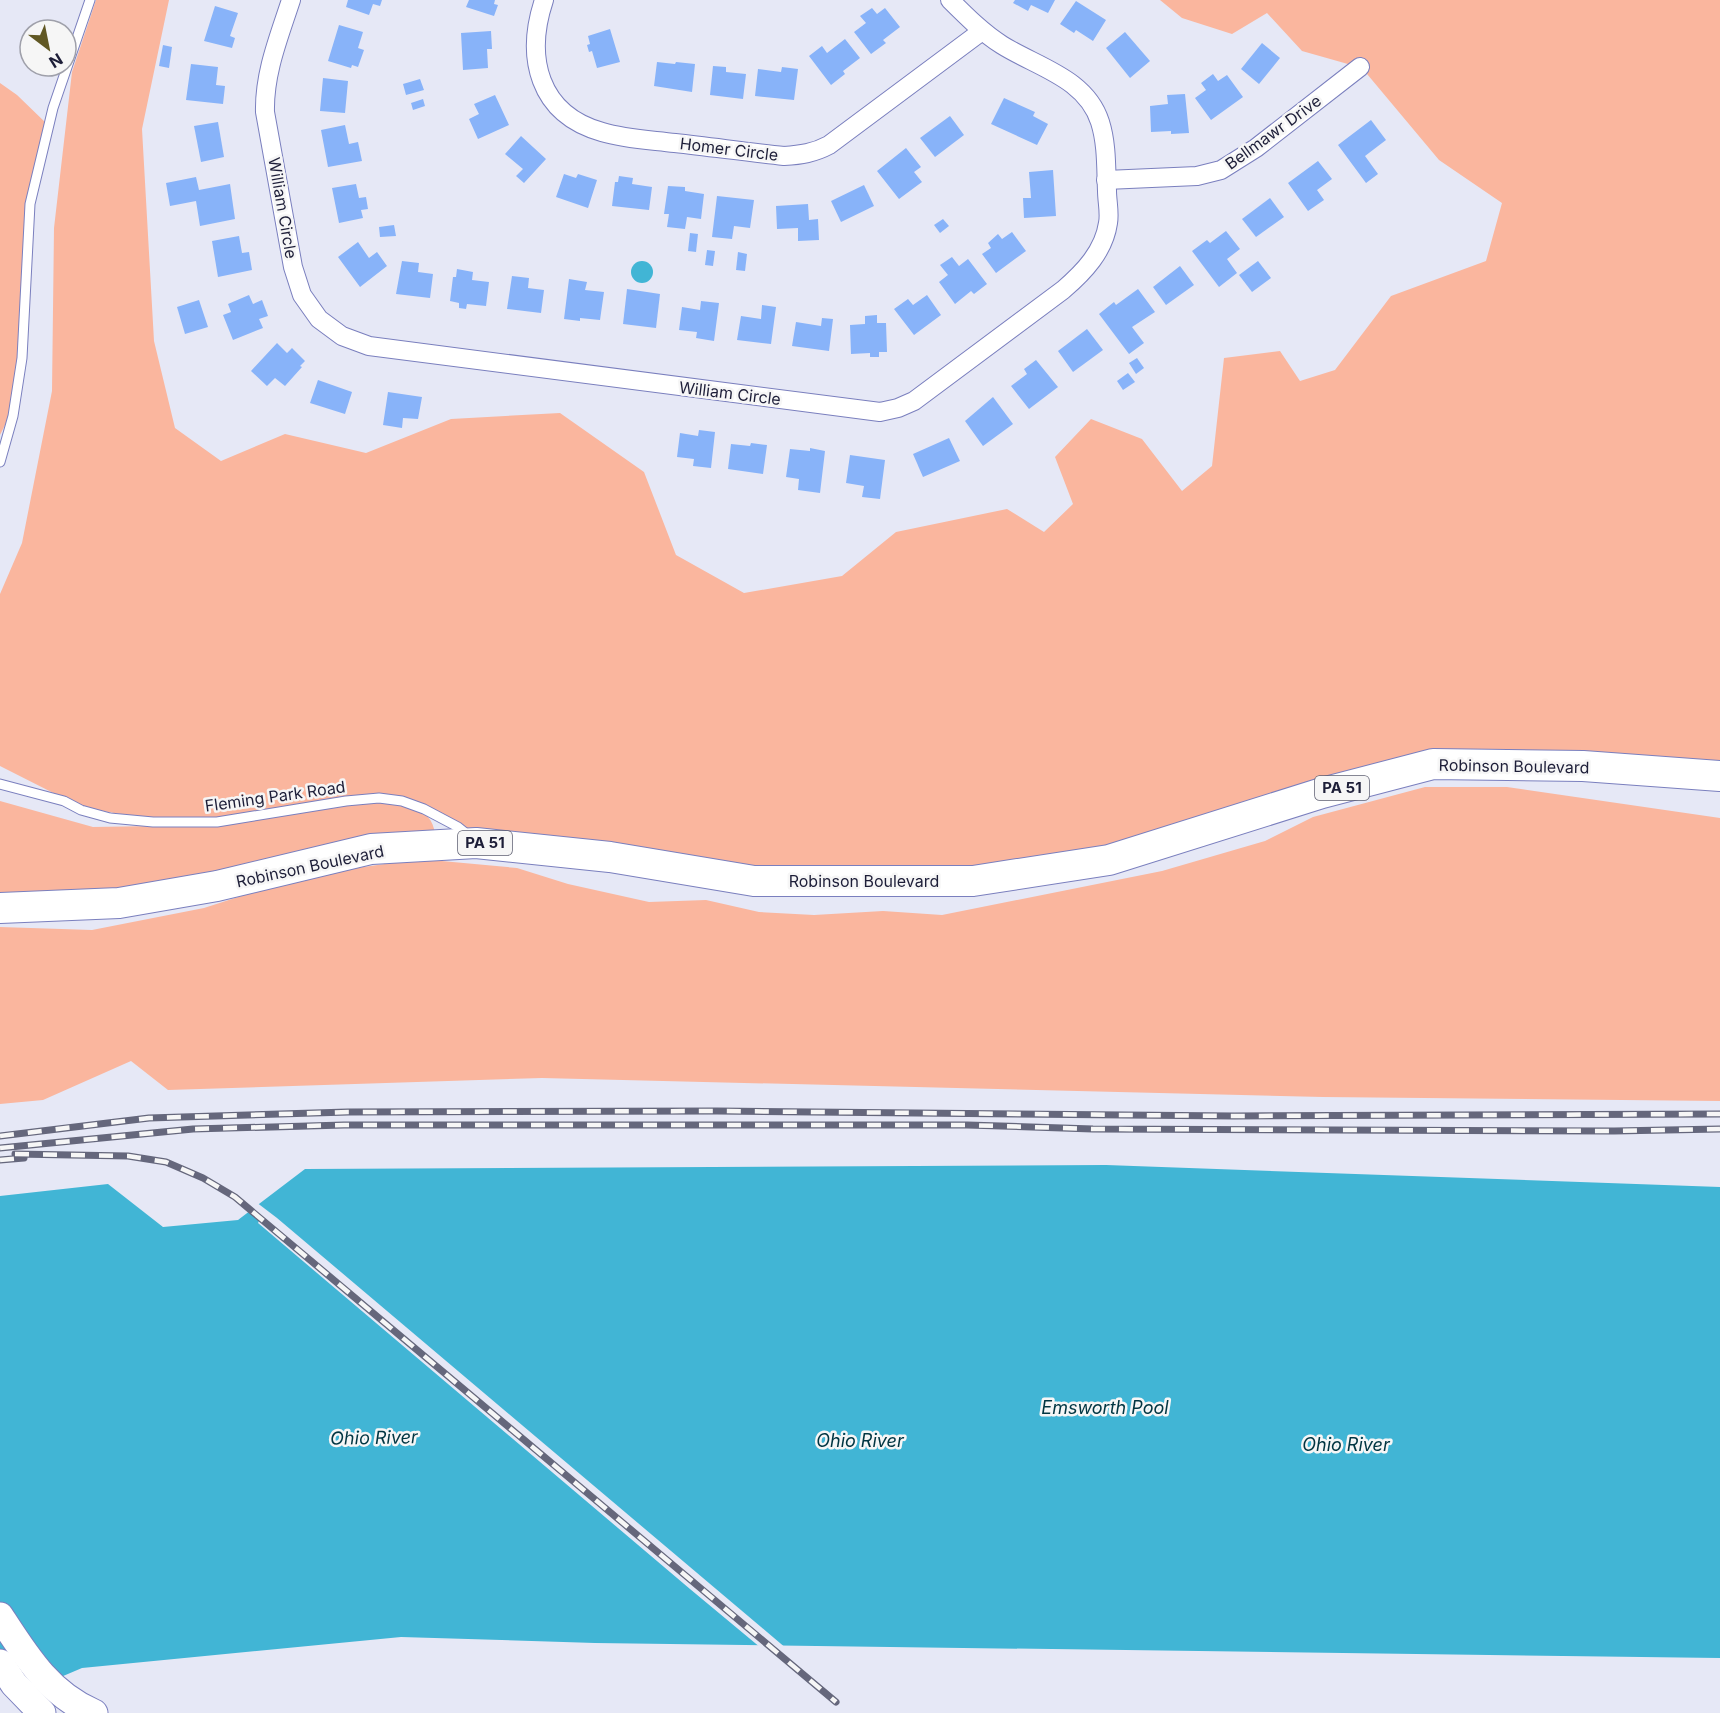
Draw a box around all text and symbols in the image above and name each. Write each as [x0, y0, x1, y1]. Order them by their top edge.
north arrow [18, 18, 78, 78]
text: N [45, 49, 66, 72]
street label: Bellmawr Drive [1221, 90, 1325, 174]
street label: Homer Circle [679, 133, 779, 165]
street label: William Circle [264, 156, 302, 260]
street label: William Circle [678, 377, 782, 409]
street label: Robinson Boulevard [1439, 755, 1589, 777]
street label: Fleming Park Road [203, 776, 347, 816]
road number: PA 51 [1315, 776, 1369, 800]
road number: PA 51 [458, 831, 512, 855]
street label: Robinson Boulevard [234, 841, 386, 891]
street label: Robinson Boulevard [789, 871, 939, 891]
water label: Emsworth Pool [1041, 1397, 1169, 1418]
water label: Ohio River [330, 1426, 419, 1449]
water label: Ohio River [816, 1430, 905, 1451]
water label: Ohio River [1302, 1434, 1391, 1455]

